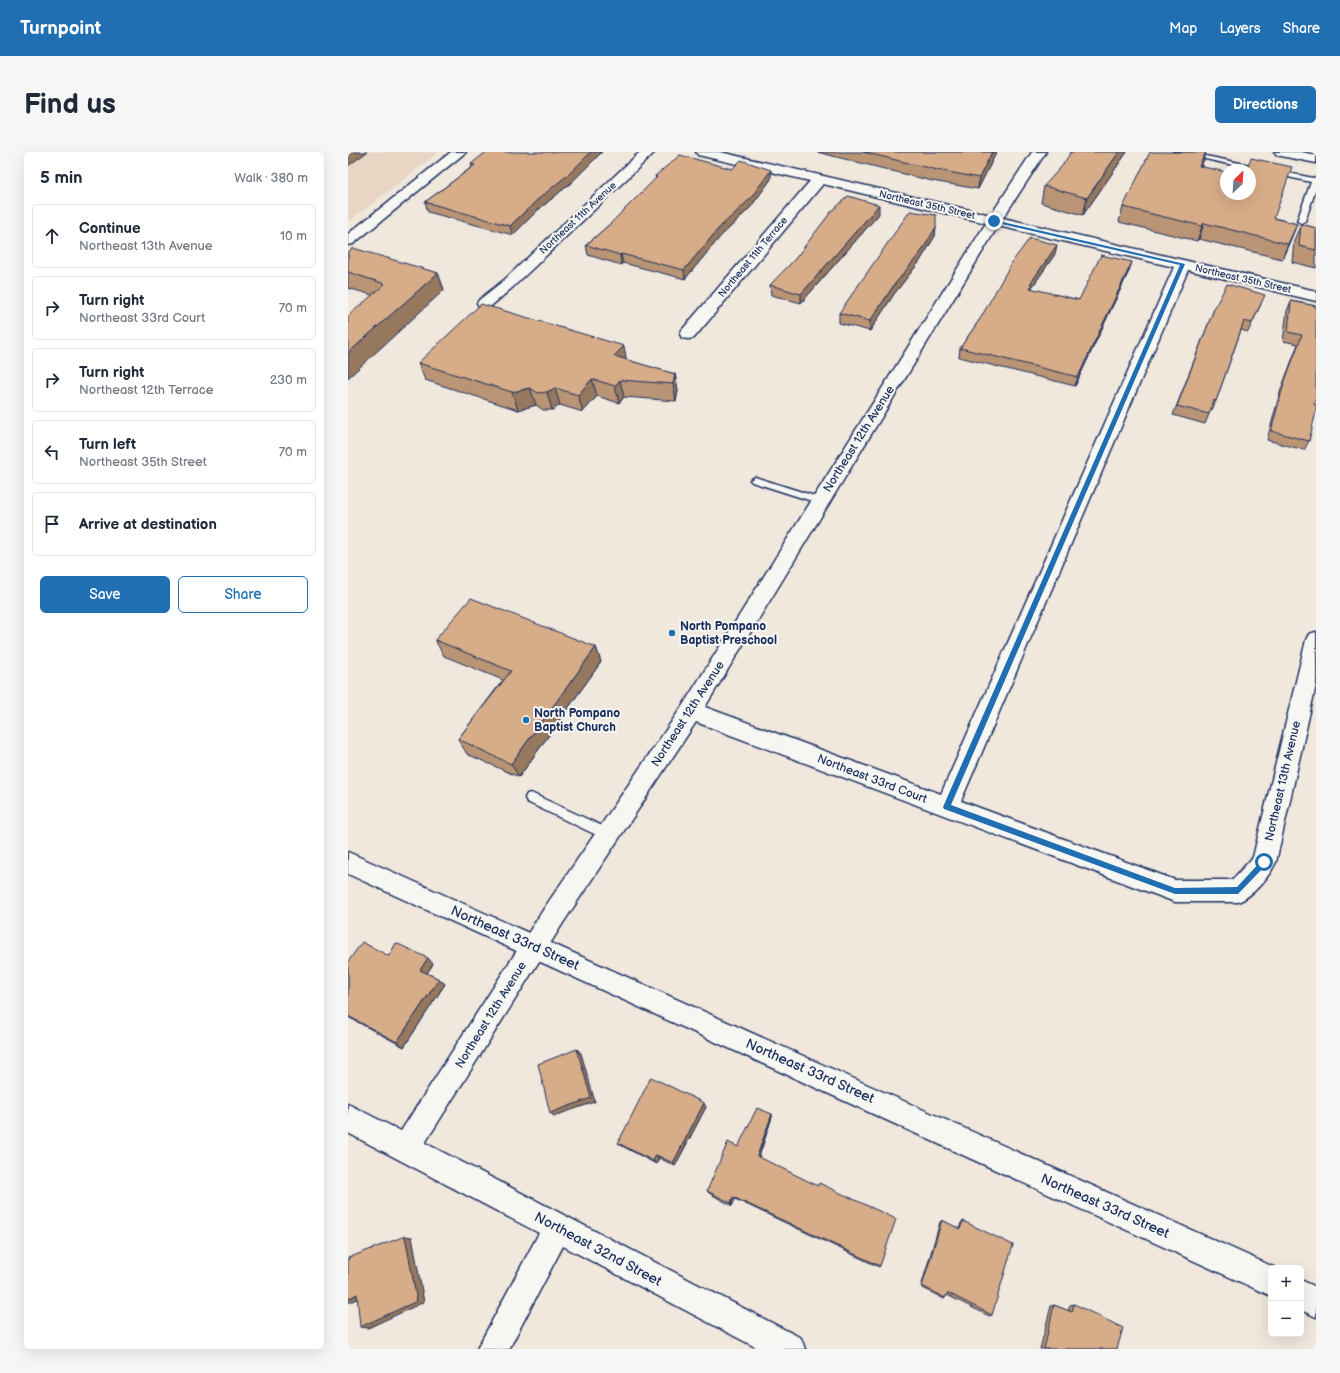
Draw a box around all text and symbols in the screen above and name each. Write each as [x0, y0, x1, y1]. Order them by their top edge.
text: Turnpoint [20, 17, 101, 40]
text: Map [1169, 20, 1197, 37]
text: Layers [1219, 20, 1261, 37]
text: Share [1283, 20, 1320, 37]
button: Directions [1215, 86, 1316, 123]
text: Find us [24, 88, 116, 121]
north arrow [1220, 164, 1256, 200]
text: 5 min [40, 168, 83, 188]
text: Walk · 380 m [234, 170, 308, 186]
street label: Northeast 11th Avenue [537, 179, 619, 257]
street label: Northeast 35th Street [878, 188, 976, 222]
route end [985, 212, 1003, 230]
street label: Northeast 11th Terrace [716, 214, 790, 300]
text: Continue [79, 219, 141, 238]
icon: ahead [41, 225, 63, 247]
text: 10 m [280, 228, 307, 244]
text: Northeast 13th Avenue [79, 238, 213, 254]
street label: Northeast 35th Street [1194, 262, 1292, 296]
text: Turn right [79, 291, 144, 310]
icon: right [41, 297, 63, 319]
text: 70 m [279, 300, 307, 316]
text: Northeast 33rd Court [79, 310, 205, 326]
text: Turn right [79, 363, 144, 382]
icon: right [41, 369, 63, 391]
text: 230 m [270, 372, 307, 388]
text: Northeast 12th Terrace [79, 382, 213, 398]
street label: Northeast 12th Avenue [820, 383, 898, 495]
text: Turn left [79, 435, 136, 454]
icon: left [41, 441, 63, 463]
text: 70 m [279, 444, 307, 460]
text: Northeast 35th Street [79, 454, 207, 470]
icon: arrive [41, 513, 63, 535]
text: Arrive at destination [79, 515, 217, 534]
button: Save [40, 576, 170, 613]
button: Share [178, 576, 308, 613]
place label: North Pompano Baptist Preschool [680, 619, 777, 648]
marker: North Pompano Baptist Preschool [667, 628, 677, 638]
street label: Northeast 12th Avenue [648, 658, 728, 770]
place label: North Pompano Baptist Church [534, 706, 620, 735]
marker: North Pompano Baptist Church [521, 715, 531, 725]
street label: Northeast 13th Avenue [1262, 719, 1304, 843]
street label: Northeast 33rd Court [815, 751, 929, 807]
route start [1255, 853, 1273, 871]
street label: Northeast 33rd Street [448, 902, 583, 974]
street label: Northeast 12th Avenue [452, 959, 530, 1071]
street label: Northeast 33rd Street [743, 1035, 878, 1107]
street label: Northeast 33rd Street [1038, 1170, 1173, 1242]
street label: Northeast 32nd Street [531, 1208, 665, 1290]
map controls [1268, 1265, 1304, 1337]
button: + [1268, 1265, 1304, 1301]
button: − [1268, 1301, 1304, 1337]

